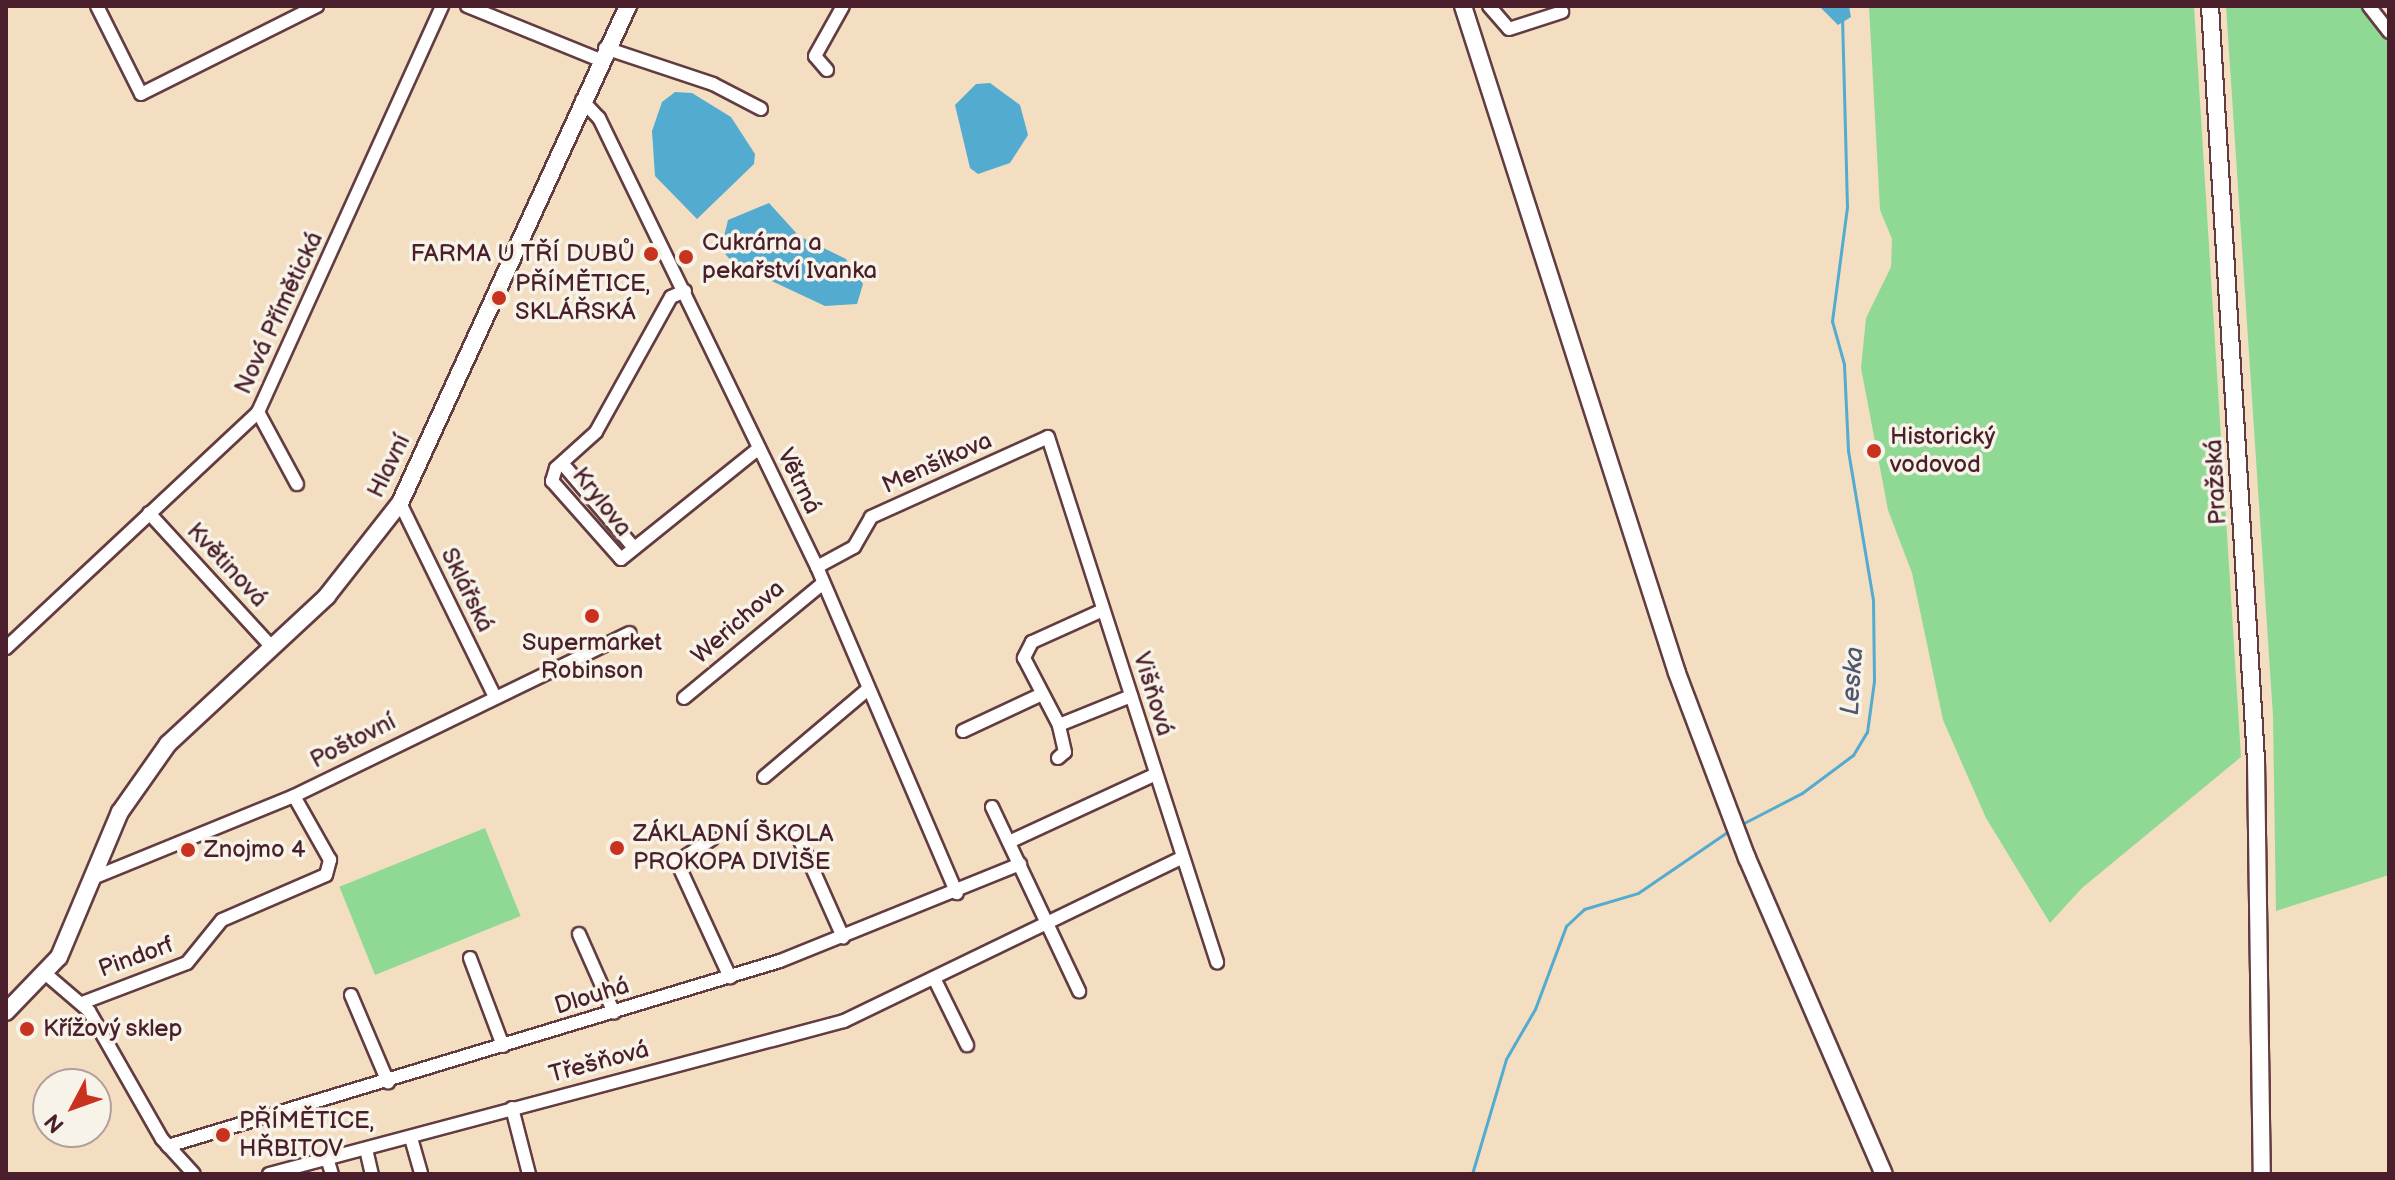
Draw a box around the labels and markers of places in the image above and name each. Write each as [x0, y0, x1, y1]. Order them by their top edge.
place label: Cukrárna a pekařství Ivanka [702, 229, 877, 285]
place label: FARMA U TŘÍ DUBŮ [410, 240, 635, 268]
marker: FARMA U TŘÍ DUBŮ [642, 245, 660, 263]
marker: Cukrárna a pekařství Ivanka [677, 248, 695, 266]
place label: PŘÍMĚTICE, SKLÁŘSKÁ [515, 270, 650, 326]
marker: PŘÍMĚTICE, SKLÁŘSKÁ [490, 289, 508, 307]
place label: Historický vodovod [1890, 423, 1995, 479]
marker: Historický vodovod [1865, 442, 1883, 460]
marker: Supermarket Robinson [583, 607, 601, 625]
place label: Supermarket Robinson [522, 629, 662, 685]
place label: ZÁKLADNÍ ŠKOLA PROKOPA DIVIŠE [633, 820, 834, 876]
place label: Znojmo 4 [204, 836, 306, 864]
marker: ZÁKLADNÍ ŠKOLA PROKOPA DIVIŠE [608, 839, 626, 857]
marker: Znojmo 4 [179, 841, 197, 859]
place label: Křížový sklep [43, 1015, 184, 1043]
marker: Křížový sklep [18, 1020, 36, 1038]
place label: PŘÍMĚTICE, HŘBITOV [239, 1107, 374, 1163]
marker: PŘÍMĚTICE, HŘBITOV [214, 1126, 232, 1144]

